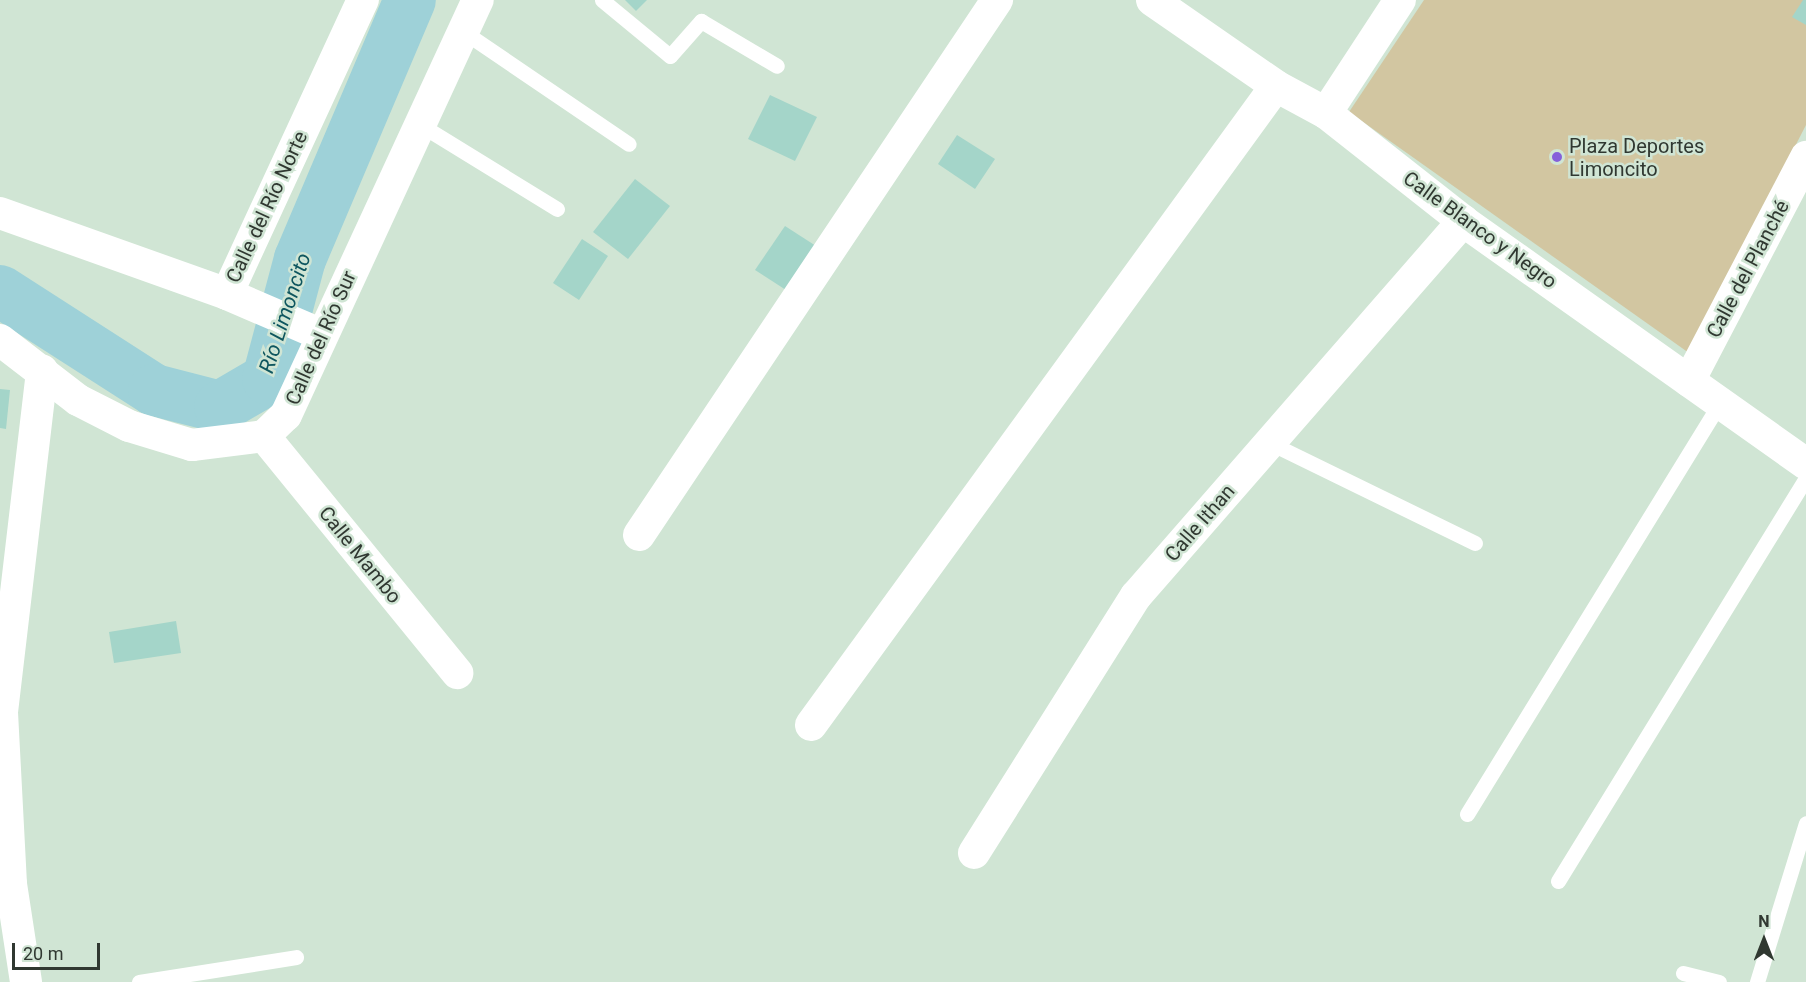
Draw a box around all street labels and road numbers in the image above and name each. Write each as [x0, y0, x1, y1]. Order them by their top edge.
street label: Calle del Río Norte [221, 127, 313, 287]
street label: Calle Blanco y Negro [1399, 166, 1561, 294]
street label: Calle del Planché [1702, 196, 1794, 342]
street label: Calle del Río Sur [281, 267, 361, 409]
street label: Calle Ithan [1160, 480, 1240, 566]
street label: Calle Mambo [314, 502, 406, 608]

